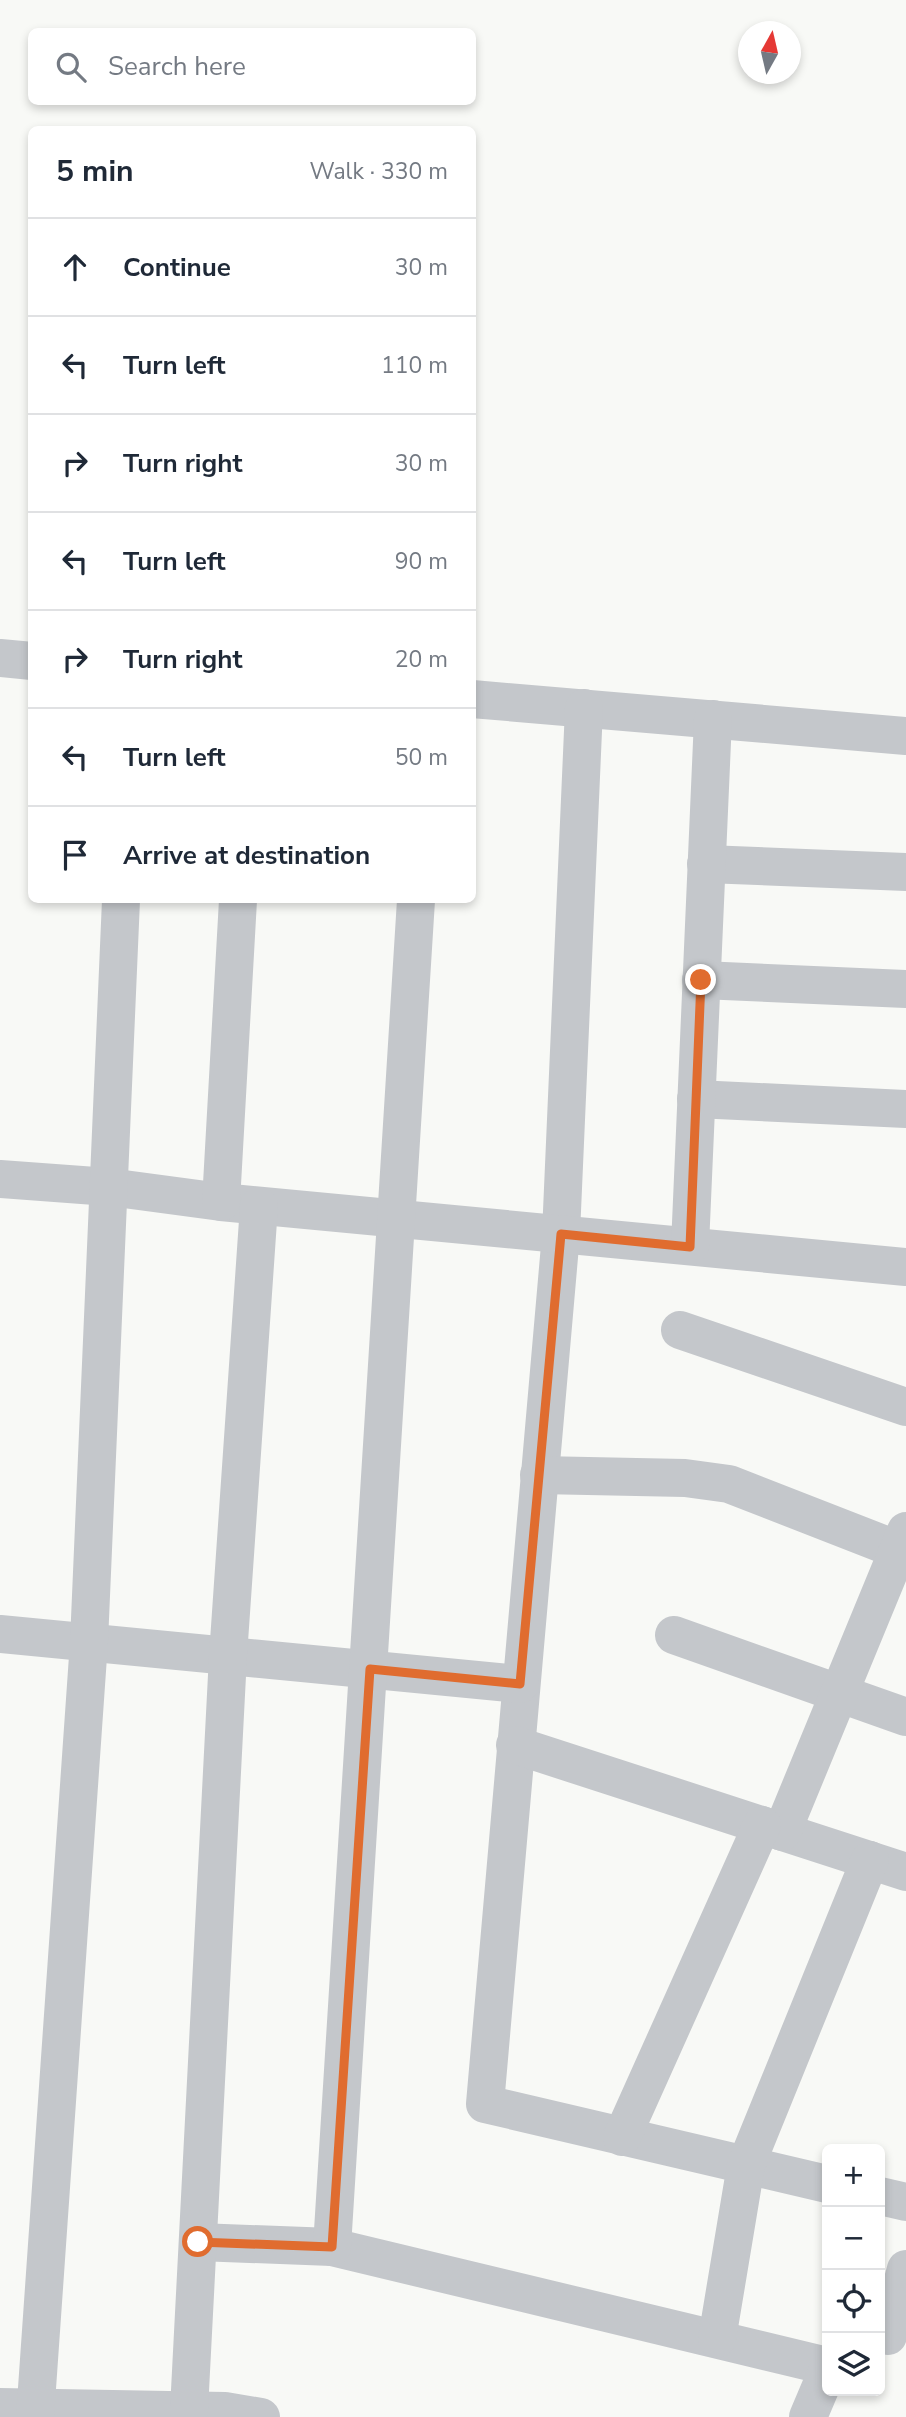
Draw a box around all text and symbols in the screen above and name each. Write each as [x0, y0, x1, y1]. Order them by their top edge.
north arrow [738, 21, 801, 84]
search box [28, 28, 476, 105]
icon: search [52, 48, 90, 86]
text: Search here [108, 49, 246, 84]
text: 5 min [56, 151, 134, 192]
text: Walk · 330 m [309, 156, 448, 187]
icon: ahead [56, 248, 94, 286]
text: Continue [123, 250, 231, 285]
text: 30 m [395, 252, 448, 283]
icon: left [56, 346, 94, 384]
text: Turn left [123, 348, 226, 383]
text: 110 m [381, 350, 448, 381]
icon: right [56, 444, 94, 482]
text: Turn right [123, 446, 242, 481]
text: 30 m [395, 448, 448, 479]
icon: left [56, 542, 94, 580]
text: Turn left [123, 544, 226, 579]
text: 90 m [395, 546, 448, 577]
icon: right [56, 640, 94, 678]
text: Turn right [123, 642, 242, 677]
text: 20 m [395, 644, 448, 675]
icon: left [56, 738, 94, 776]
text: Turn left [123, 740, 226, 775]
text: 50 m [395, 742, 448, 773]
icon: arrive [56, 836, 94, 874]
text: Arrive at destination [123, 838, 370, 873]
route end [685, 964, 716, 995]
map controls [822, 2144, 885, 2396]
button: + [822, 2144, 885, 2207]
button: − [822, 2207, 885, 2270]
route start [182, 2226, 213, 2257]
button: locate [822, 2270, 885, 2333]
button: layers [822, 2333, 885, 2396]

